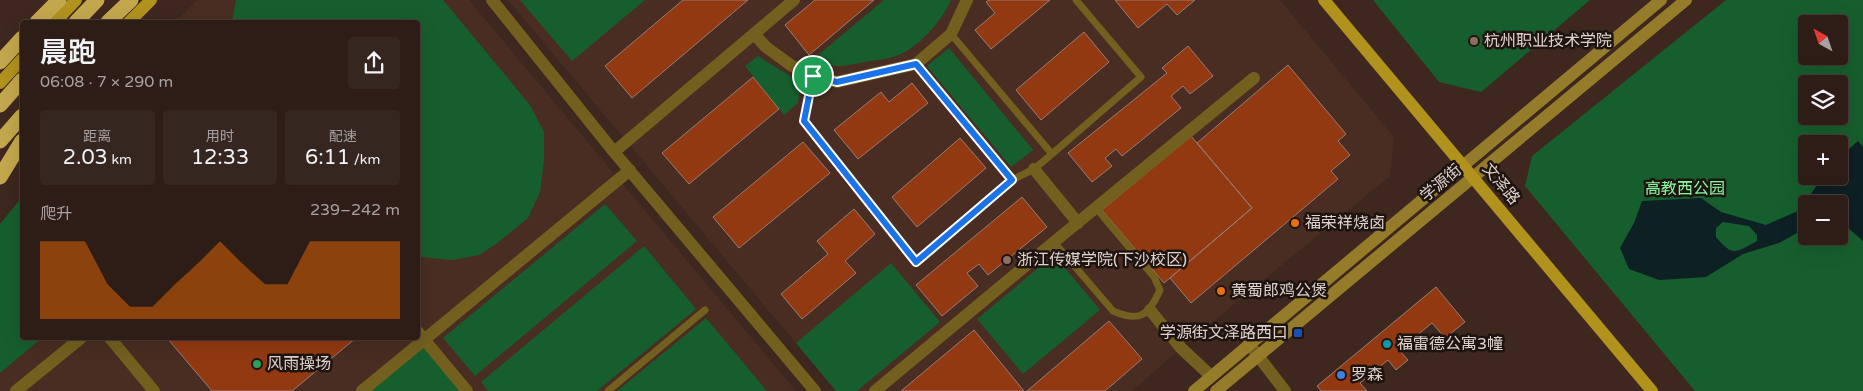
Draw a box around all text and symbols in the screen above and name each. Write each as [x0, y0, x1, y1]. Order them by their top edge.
north arrow [1798, 15, 1848, 65]
map controls [1798, 15, 1848, 245]
place label: 杭州职业技术学院 [1484, 31, 1612, 51]
marker: 杭州职业技术学院 [1468, 35, 1480, 47]
text: 晨跑 [40, 36, 96, 70]
button: share [348, 37, 400, 89]
pin [792, 55, 834, 97]
icon: arrive [799, 62, 827, 90]
text: 06:08 · 7 × 290 m [40, 72, 173, 92]
button: layers [1798, 75, 1848, 125]
text: 距离 [83, 128, 111, 145]
text: 用时 [206, 128, 234, 145]
text: 配速 [329, 128, 357, 145]
button: + [1798, 135, 1848, 185]
text: 2.03 [63, 145, 108, 170]
text: 12:33 [191, 145, 249, 170]
text: 6:11 [305, 145, 350, 170]
text: km [108, 151, 132, 168]
text: /km [350, 151, 380, 168]
street label: 文泽路 [1478, 159, 1524, 209]
street label: 学源街 [1416, 160, 1466, 206]
park label: 高教西公园 [1645, 179, 1725, 199]
button: − [1798, 195, 1848, 245]
text: 239–242 m [310, 200, 400, 220]
text: 爬升 [40, 204, 72, 224]
place label: 福荣祥烧卤 [1305, 213, 1385, 233]
marker: 福荣祥烧卤 [1289, 217, 1301, 229]
place label: 浙江传媒学院(下沙校区) [1017, 250, 1187, 270]
marker: 浙江传媒学院(下沙校区) [1001, 254, 1013, 266]
place label: 黄蜀郎鸡公煲 [1231, 281, 1327, 301]
marker: 黄蜀郎鸡公煲 [1215, 285, 1227, 297]
place label: 学源街文泽路西口 [1160, 323, 1288, 343]
marker: 学源街文泽路西口 [1292, 327, 1304, 339]
place label: 福雷德公寓3幢 [1397, 334, 1503, 354]
marker: 福雷德公寓3幢 [1381, 338, 1393, 350]
place label: 风雨操场 [267, 354, 331, 374]
marker: 风雨操场 [251, 358, 263, 370]
place label: 罗森 [1351, 365, 1383, 385]
marker: 罗森 [1335, 369, 1347, 381]

